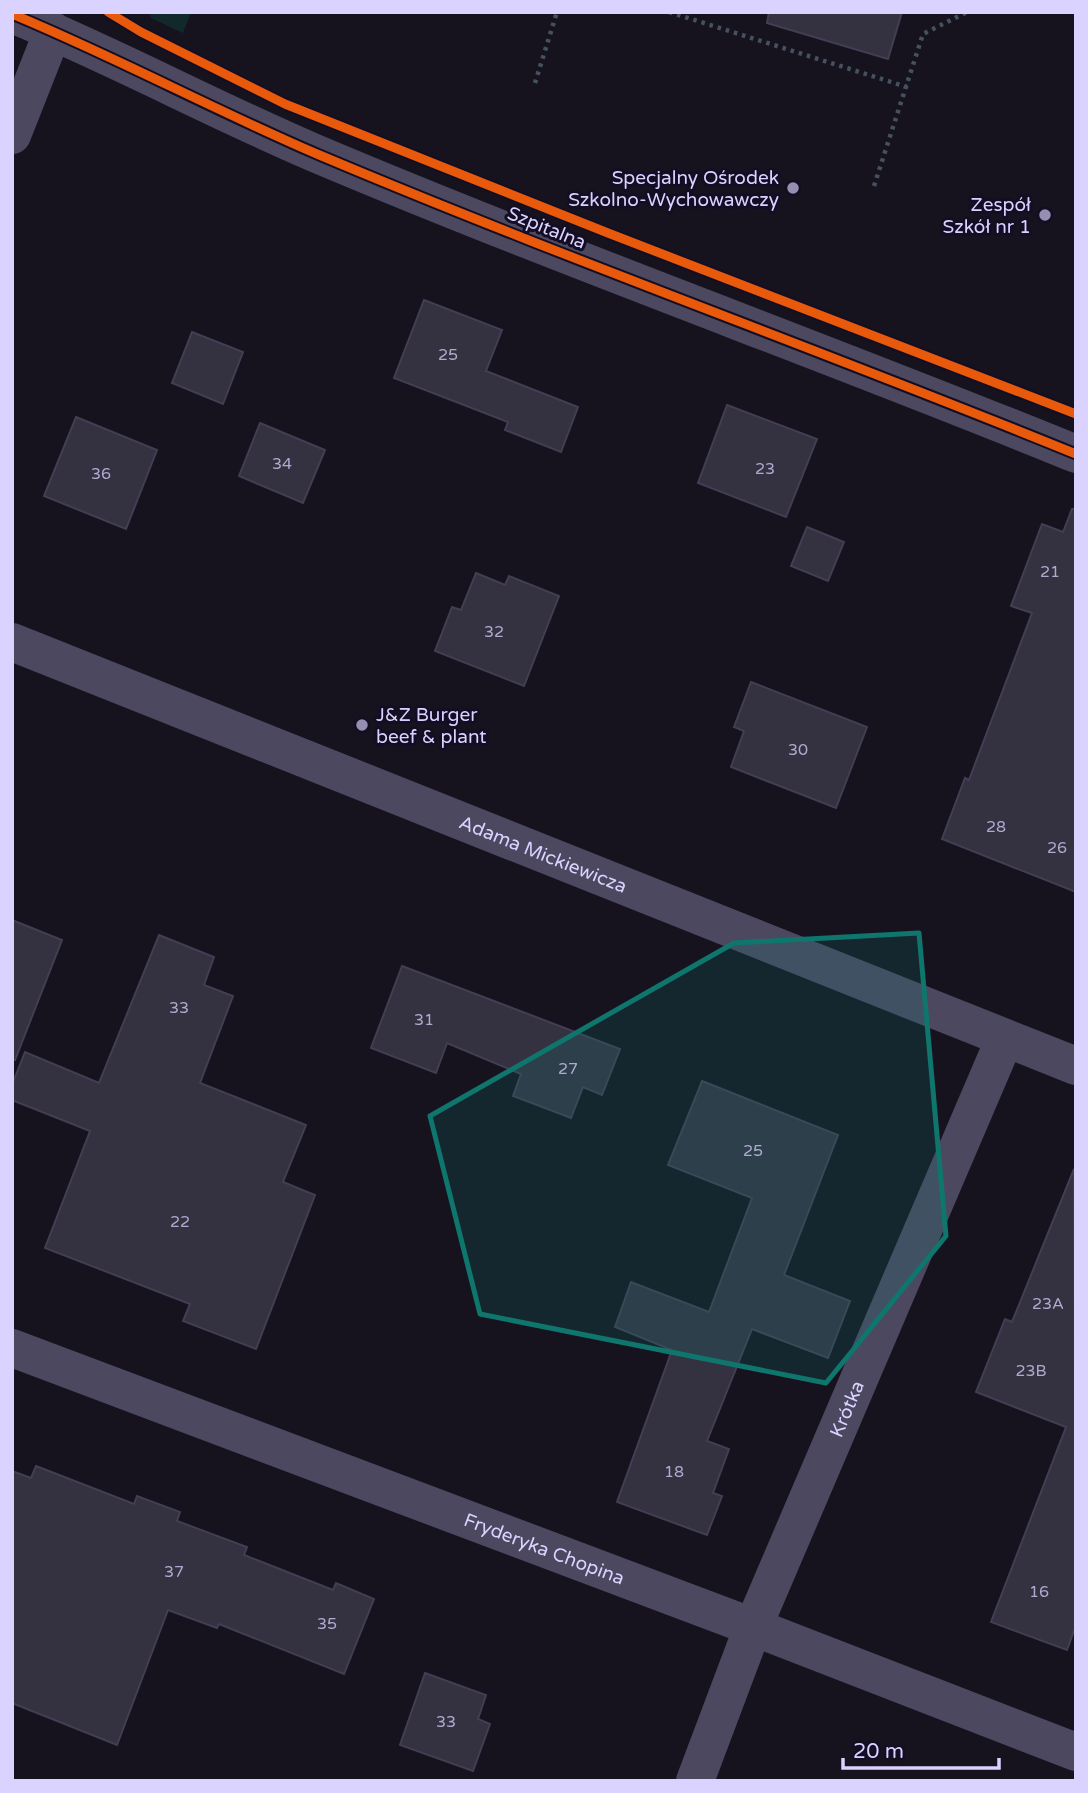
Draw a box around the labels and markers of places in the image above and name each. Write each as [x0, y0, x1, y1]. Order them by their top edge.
place label: Specjalny Ośrodek Szkolno-Wychowawczy [568, 167, 779, 211]
marker: Specjalny Ośrodek Szkolno-Wychowawczy [785, 180, 801, 196]
place label: Zespół Szkół nr 1 [943, 194, 1031, 238]
marker: Zespół Szkół nr 1 [1037, 207, 1053, 223]
place label: J&Z Burger beef & plant [376, 704, 487, 748]
marker: J&Z Burger beef & plant [354, 717, 370, 733]

